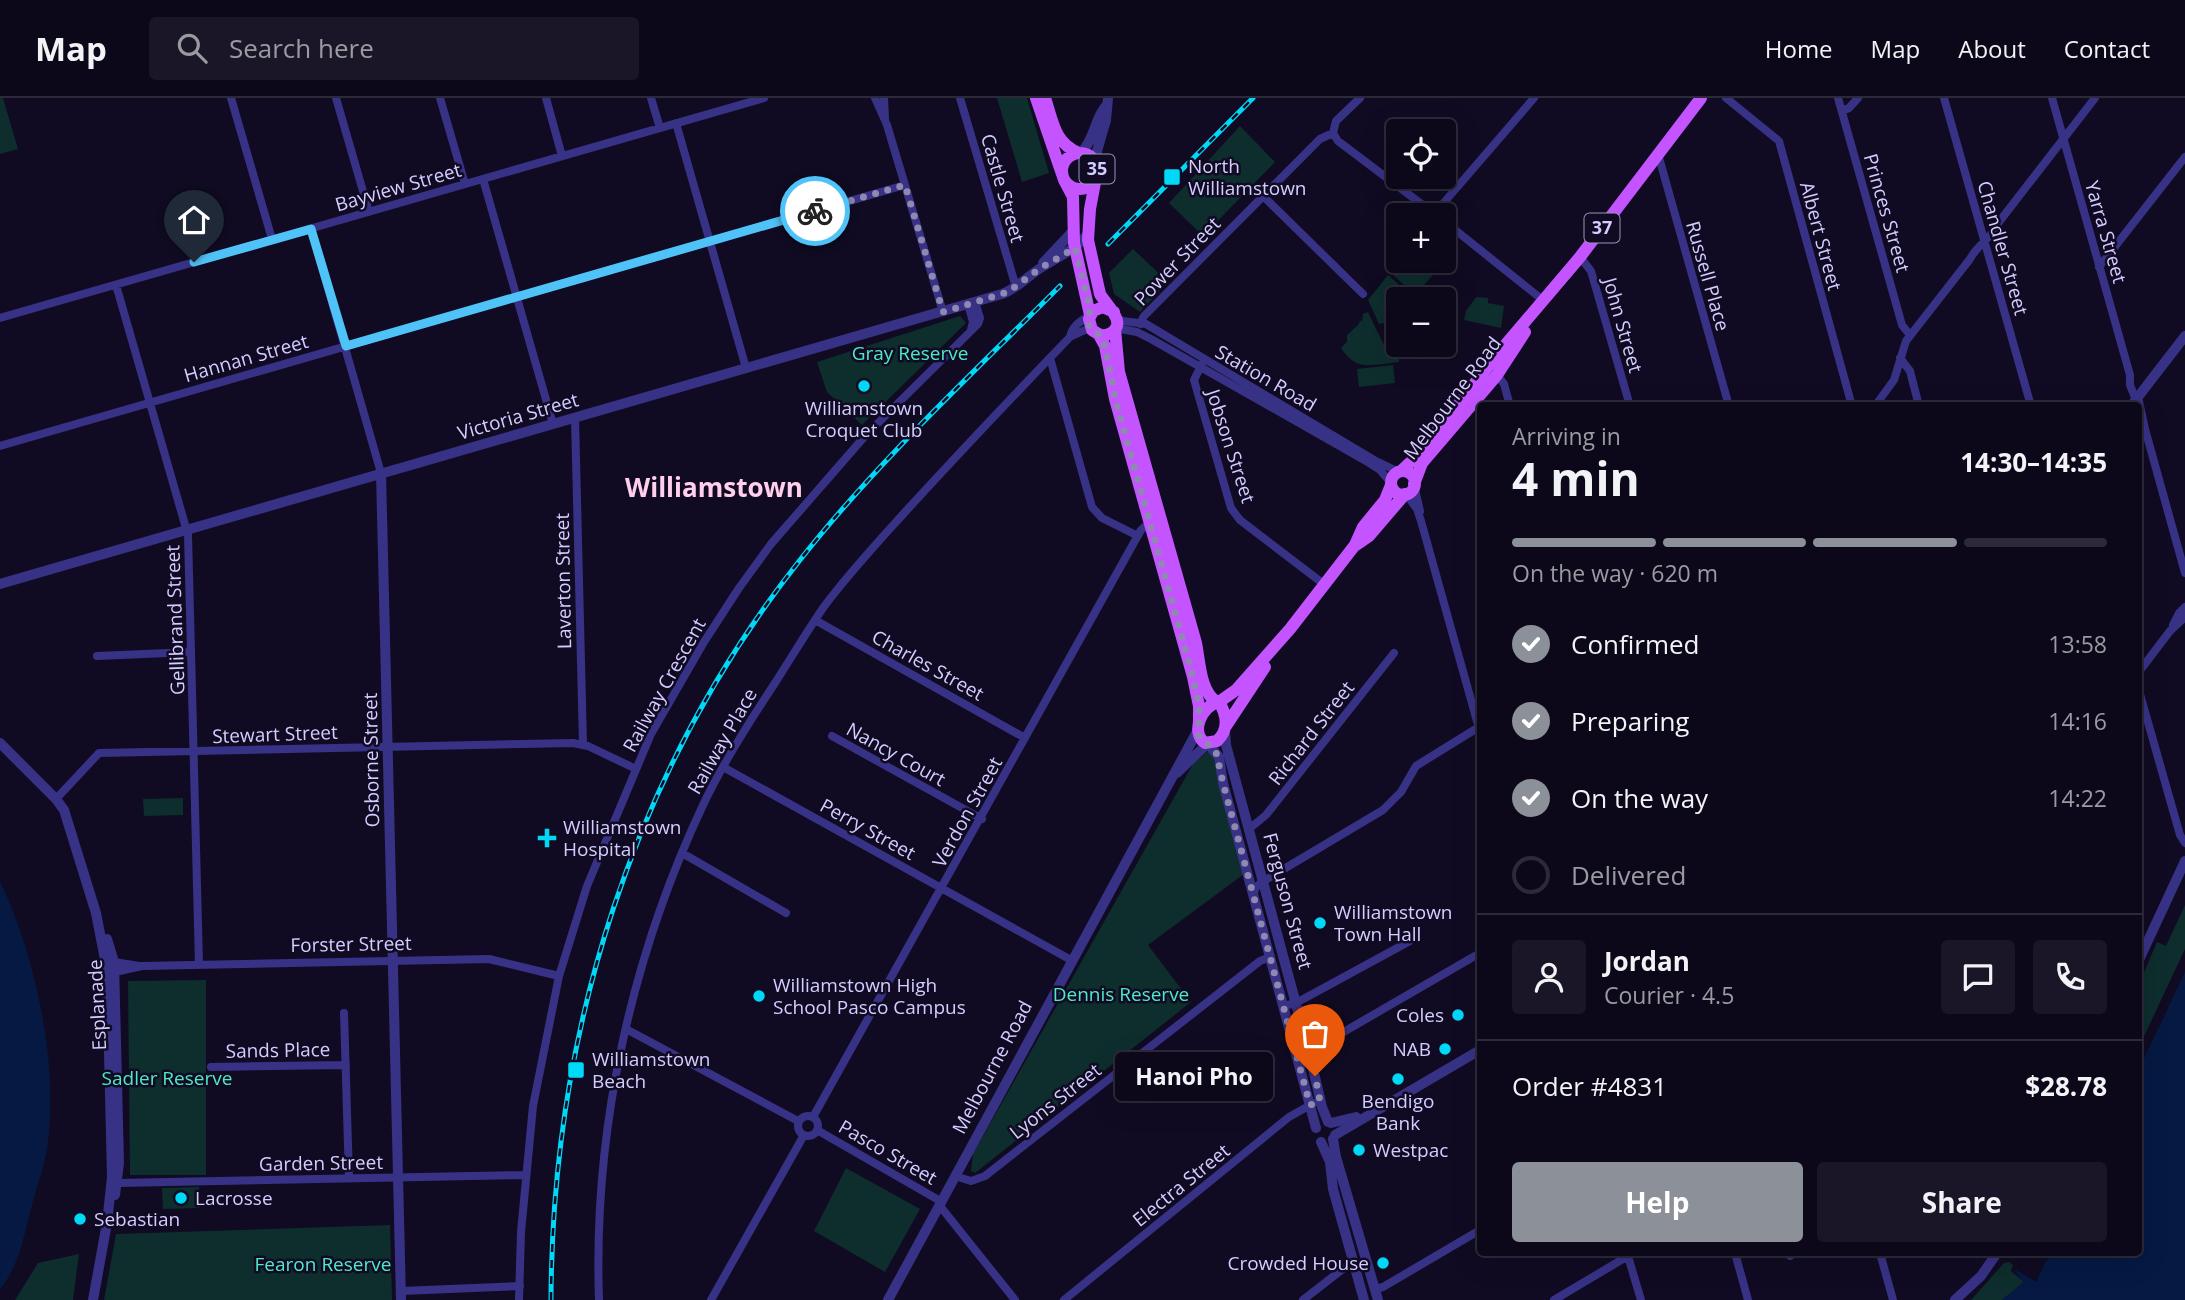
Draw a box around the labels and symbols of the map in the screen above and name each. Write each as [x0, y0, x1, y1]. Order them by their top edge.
street label: Castle Street [975, 131, 1031, 246]
street label: Princes Street [1858, 151, 1916, 276]
place label: North Williamstown [1188, 153, 1307, 201]
road number: 35 [1080, 154, 1114, 184]
street label: Bayview Street [332, 157, 464, 217]
marker: North Williamstown [1162, 167, 1182, 187]
courier [780, 176, 850, 246]
street label: Chandler Street [1971, 178, 2035, 318]
street label: Yarra Street [2079, 178, 2133, 286]
street label: Albert Street [1794, 179, 1848, 293]
pin [164, 190, 224, 262]
street label: Power Street [1128, 211, 1226, 311]
road number: 37 [1584, 214, 1620, 243]
street label: Russell Place [1680, 218, 1736, 334]
street label: John Street [1596, 272, 1649, 376]
street label: Hannan Street [181, 328, 311, 388]
street label: Melbourne Road [1397, 331, 1507, 465]
street label: Station Road [1211, 339, 1321, 417]
park label: Gray Reserve [852, 340, 968, 366]
marker: Williamstown Croquet Club [856, 378, 872, 394]
street label: Jobson Street [1200, 384, 1262, 506]
street label: Victoria Street [455, 386, 582, 446]
place label: Williamstown Croquet Club [805, 395, 923, 443]
district label: Williamstown [625, 469, 803, 505]
street label: Laverton Street [549, 512, 577, 649]
street label: Gellibrand Street [159, 544, 191, 695]
street label: Railway Crescent [616, 613, 712, 757]
street label: Charles Street [867, 623, 989, 707]
street label: Richard Street [1262, 675, 1360, 790]
street label: Railway Place [681, 683, 763, 799]
street label: Osborne Street [357, 692, 385, 828]
street label: Nancy Court [842, 716, 950, 792]
street label: Stewart Street [212, 719, 338, 749]
street label: Verdon Street [926, 752, 1008, 872]
street label: Perry Street [816, 792, 920, 866]
place label: Williamstown Hospital [563, 814, 682, 862]
marker: Williamstown Hospital [537, 828, 557, 848]
street label: Ferguson Street [1257, 830, 1319, 972]
place label: Williamstown Town Hall [1334, 899, 1453, 947]
marker: Williamstown Town Hall [1312, 915, 1328, 931]
street label: Forster Street [290, 930, 412, 958]
street label: Esplanade [82, 959, 112, 1051]
place label: Williamstown High School Pasco Campus [773, 972, 966, 1020]
park label: Dennis Reserve [1053, 981, 1189, 1007]
marker: Williamstown High School Pasco Campus [751, 988, 767, 1004]
street label: Melbourne Road [946, 996, 1038, 1138]
place label: Coles [1396, 1002, 1444, 1028]
pin [1285, 1004, 1345, 1076]
marker: Coles [1450, 1007, 1466, 1023]
street label: Sands Place [225, 1036, 331, 1064]
place label: NAB [1392, 1036, 1431, 1062]
marker: NAB [1437, 1041, 1453, 1057]
place label: Williamstown Beach [592, 1046, 711, 1094]
callout: Hanoi Pho [1116, 1052, 1273, 1100]
street label: Lyons Street [1004, 1057, 1106, 1145]
marker: Williamstown Beach [566, 1060, 586, 1080]
park label: Sadler Reserve [102, 1065, 232, 1091]
marker: Bendigo Bank [1390, 1071, 1406, 1087]
place label: Bendigo Bank [1362, 1088, 1434, 1136]
street label: Pasco Street [834, 1113, 942, 1191]
place label: Westpac [1373, 1137, 1448, 1163]
street label: Electra Street [1127, 1138, 1235, 1232]
marker: Westpac [1351, 1142, 1367, 1158]
street label: Garden Street [259, 1149, 383, 1177]
place label: Lacrosse [195, 1185, 273, 1211]
marker: Lacrosse [173, 1190, 189, 1206]
place label: Sebastian [94, 1206, 180, 1232]
marker: Sebastian [72, 1211, 88, 1227]
place label: Crowded House [1227, 1250, 1369, 1276]
park label: Fearon Reserve [255, 1251, 391, 1277]
marker: Crowded House [1375, 1255, 1391, 1271]

